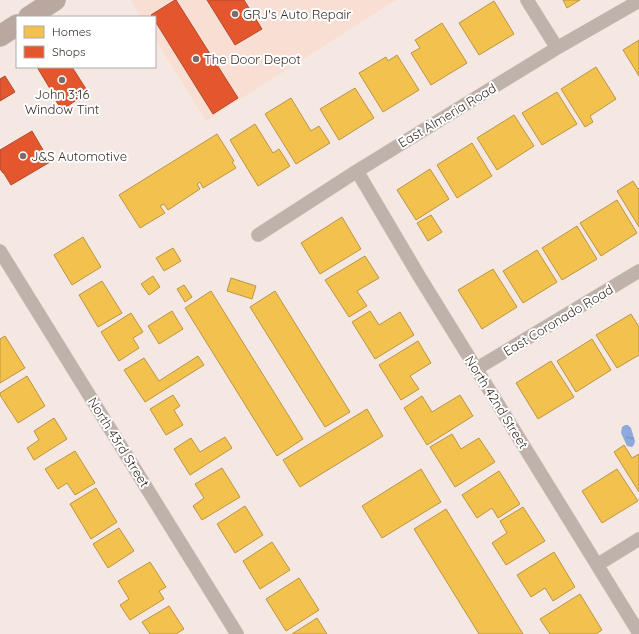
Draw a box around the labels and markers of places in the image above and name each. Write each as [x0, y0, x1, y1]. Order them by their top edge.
place label: GRJ's Auto Repair [243, 6, 351, 22]
marker: GRJ's Auto Repair [230, 9, 240, 19]
place label: The Door Depot [204, 51, 301, 67]
marker: The Door Depot [191, 54, 201, 64]
marker: John 3:16 Window Tint [57, 75, 67, 85]
place label: John 3:16 Window Tint [25, 86, 99, 117]
place label: J&S Automotive [31, 148, 127, 164]
marker: J&S Automotive [18, 151, 28, 161]

